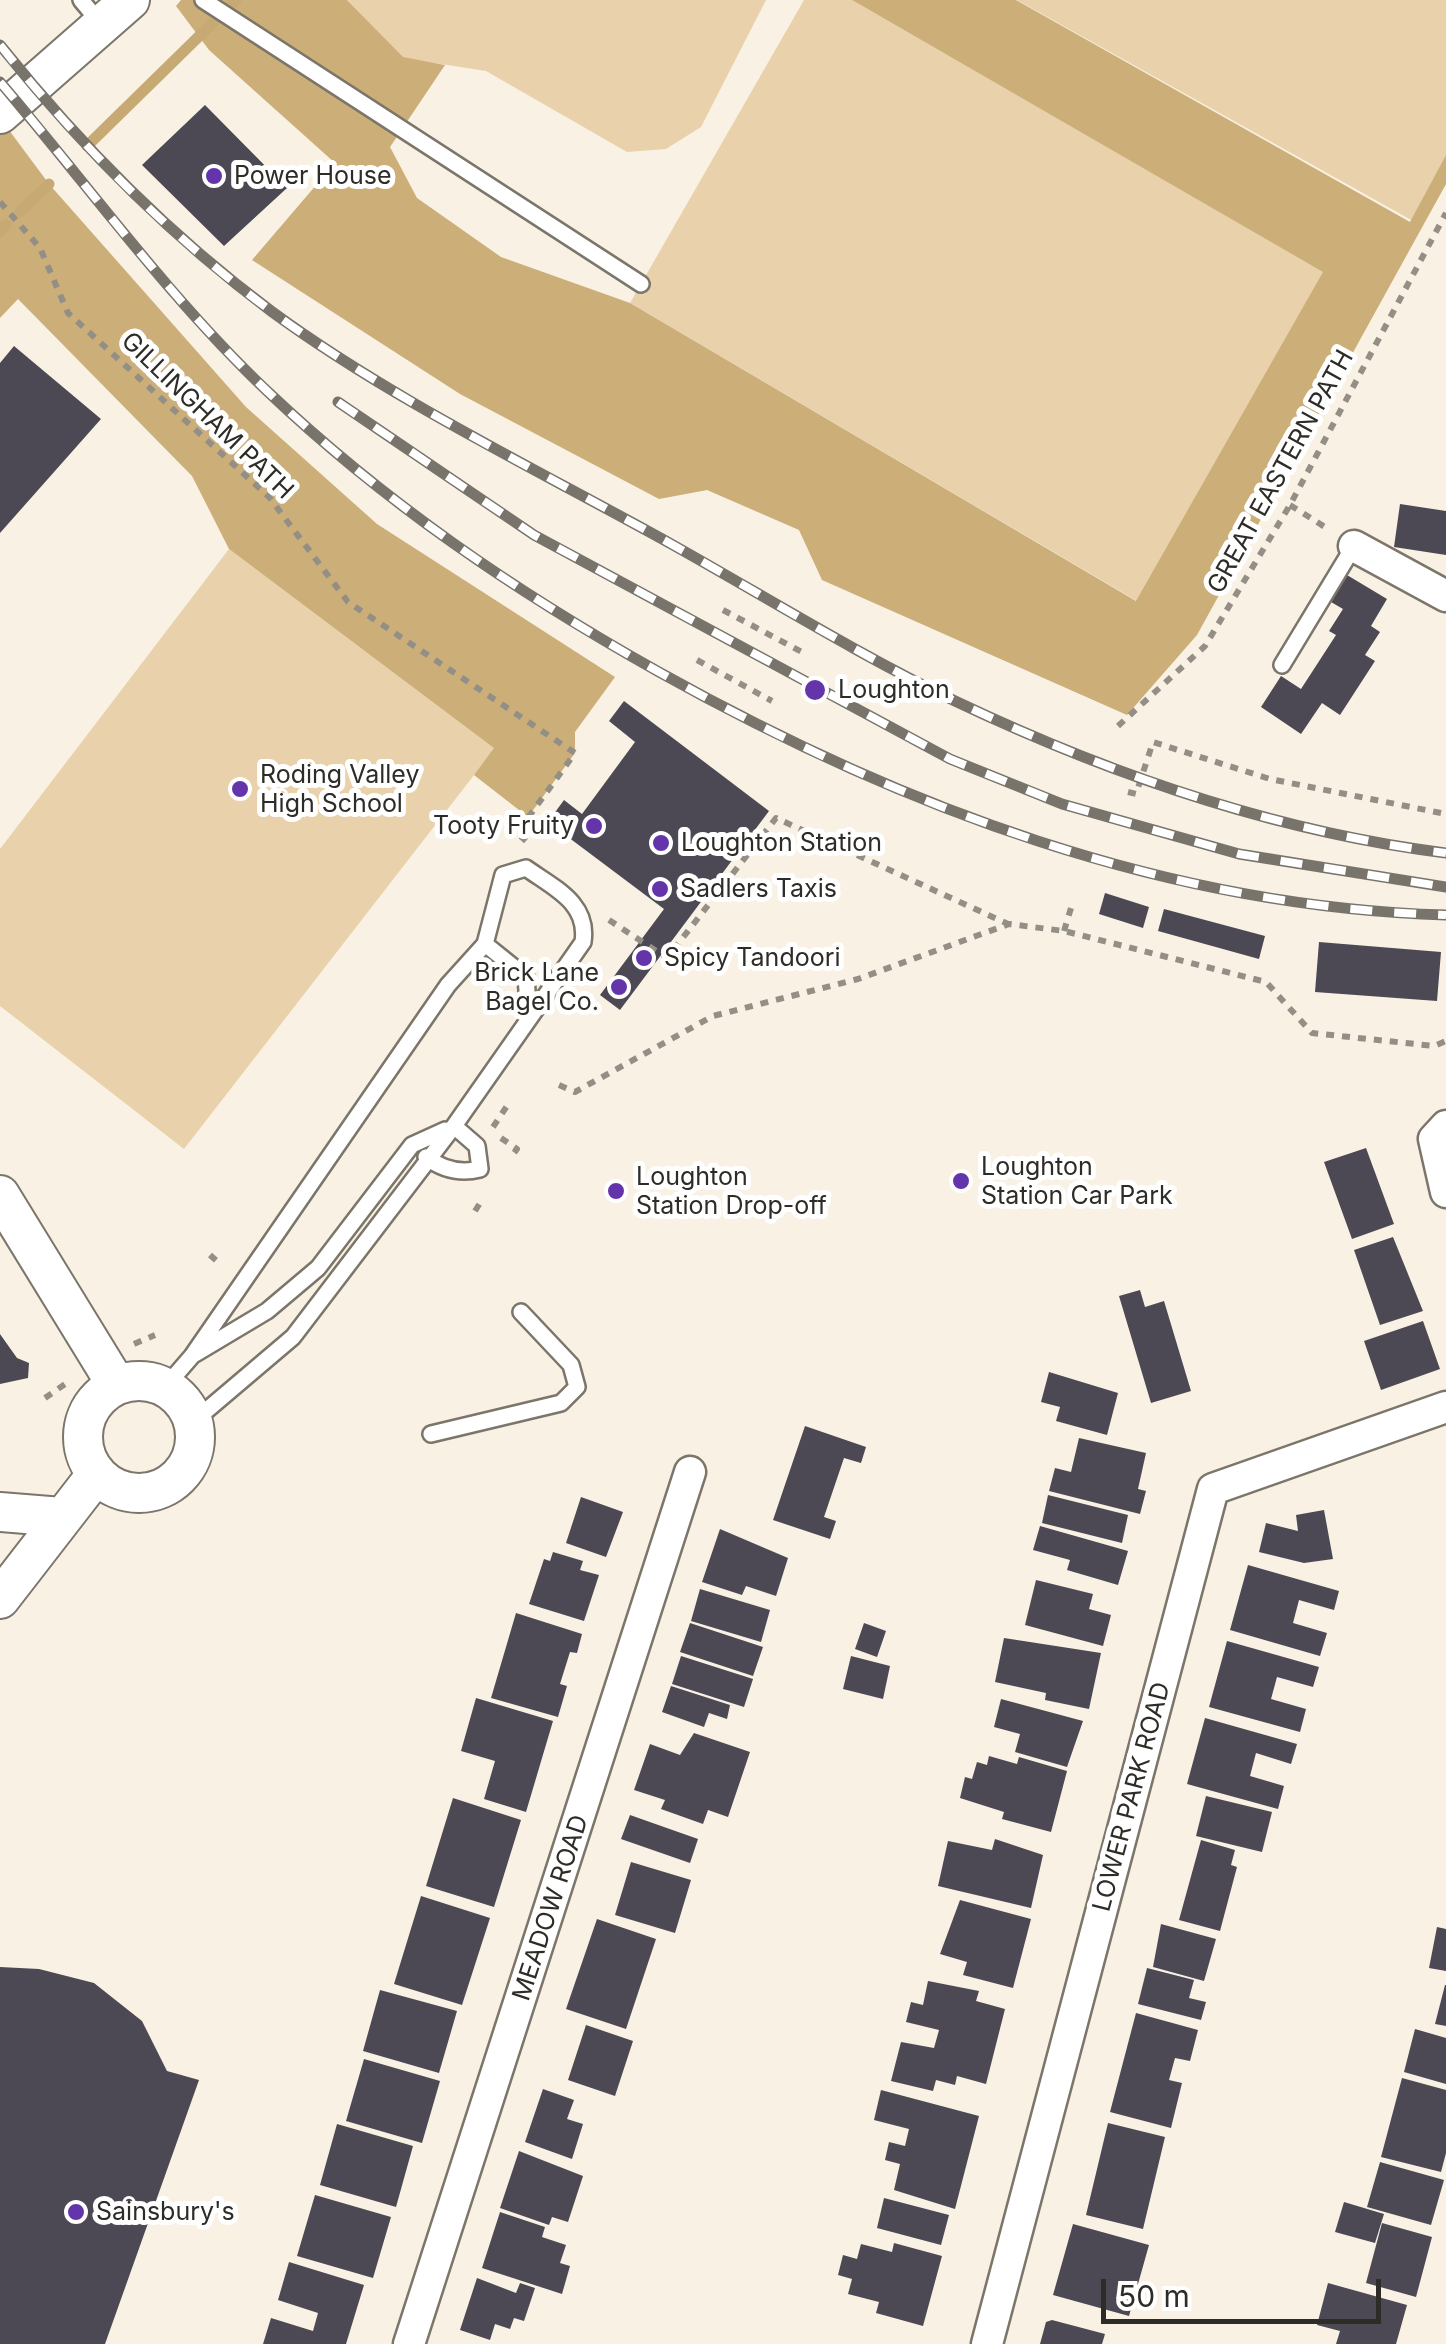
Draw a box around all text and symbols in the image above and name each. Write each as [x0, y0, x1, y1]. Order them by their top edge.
place label: Power House [234, 161, 392, 191]
marker: Power House [203, 165, 225, 187]
street label: GILLINGHAM PATH [115, 326, 299, 506]
street label: GREAT EASTERN PATH [1202, 345, 1360, 599]
place label: Loughton [838, 675, 950, 705]
marker: Loughton [802, 677, 828, 703]
place label: Roding Valley High School [260, 760, 419, 819]
marker: Roding Valley High School [229, 778, 251, 800]
place label: Tooty Fruity [433, 811, 574, 841]
marker: Tooty Fruity [583, 815, 605, 837]
place label: Loughton Station [681, 828, 882, 858]
marker: Loughton Station [650, 832, 672, 854]
place label: Sadlers Taxis [680, 874, 837, 904]
marker: Sadlers Taxis [649, 878, 671, 900]
place label: Spicy Tandoori [664, 943, 841, 973]
marker: Spicy Tandoori [633, 947, 655, 969]
place label: Brick Lane Bagel Co. [474, 958, 599, 1017]
marker: Brick Lane Bagel Co. [608, 976, 630, 998]
place label: Loughton Station Car Park [981, 1152, 1173, 1211]
place label: Loughton Station Drop-off [636, 1162, 827, 1221]
marker: Loughton Station Car Park [950, 1170, 972, 1192]
marker: Loughton Station Drop-off [605, 1180, 627, 1202]
street label: LOWER PARK ROAD [1087, 1679, 1177, 1915]
street label: MEADOW ROAD [507, 1811, 595, 2005]
place label: Sainsbury's [96, 2197, 235, 2227]
marker: Sainsbury's [65, 2201, 87, 2223]
scale bar [1106, 2259, 1386, 2321]
text: 50 m [1118, 2278, 1190, 2314]

